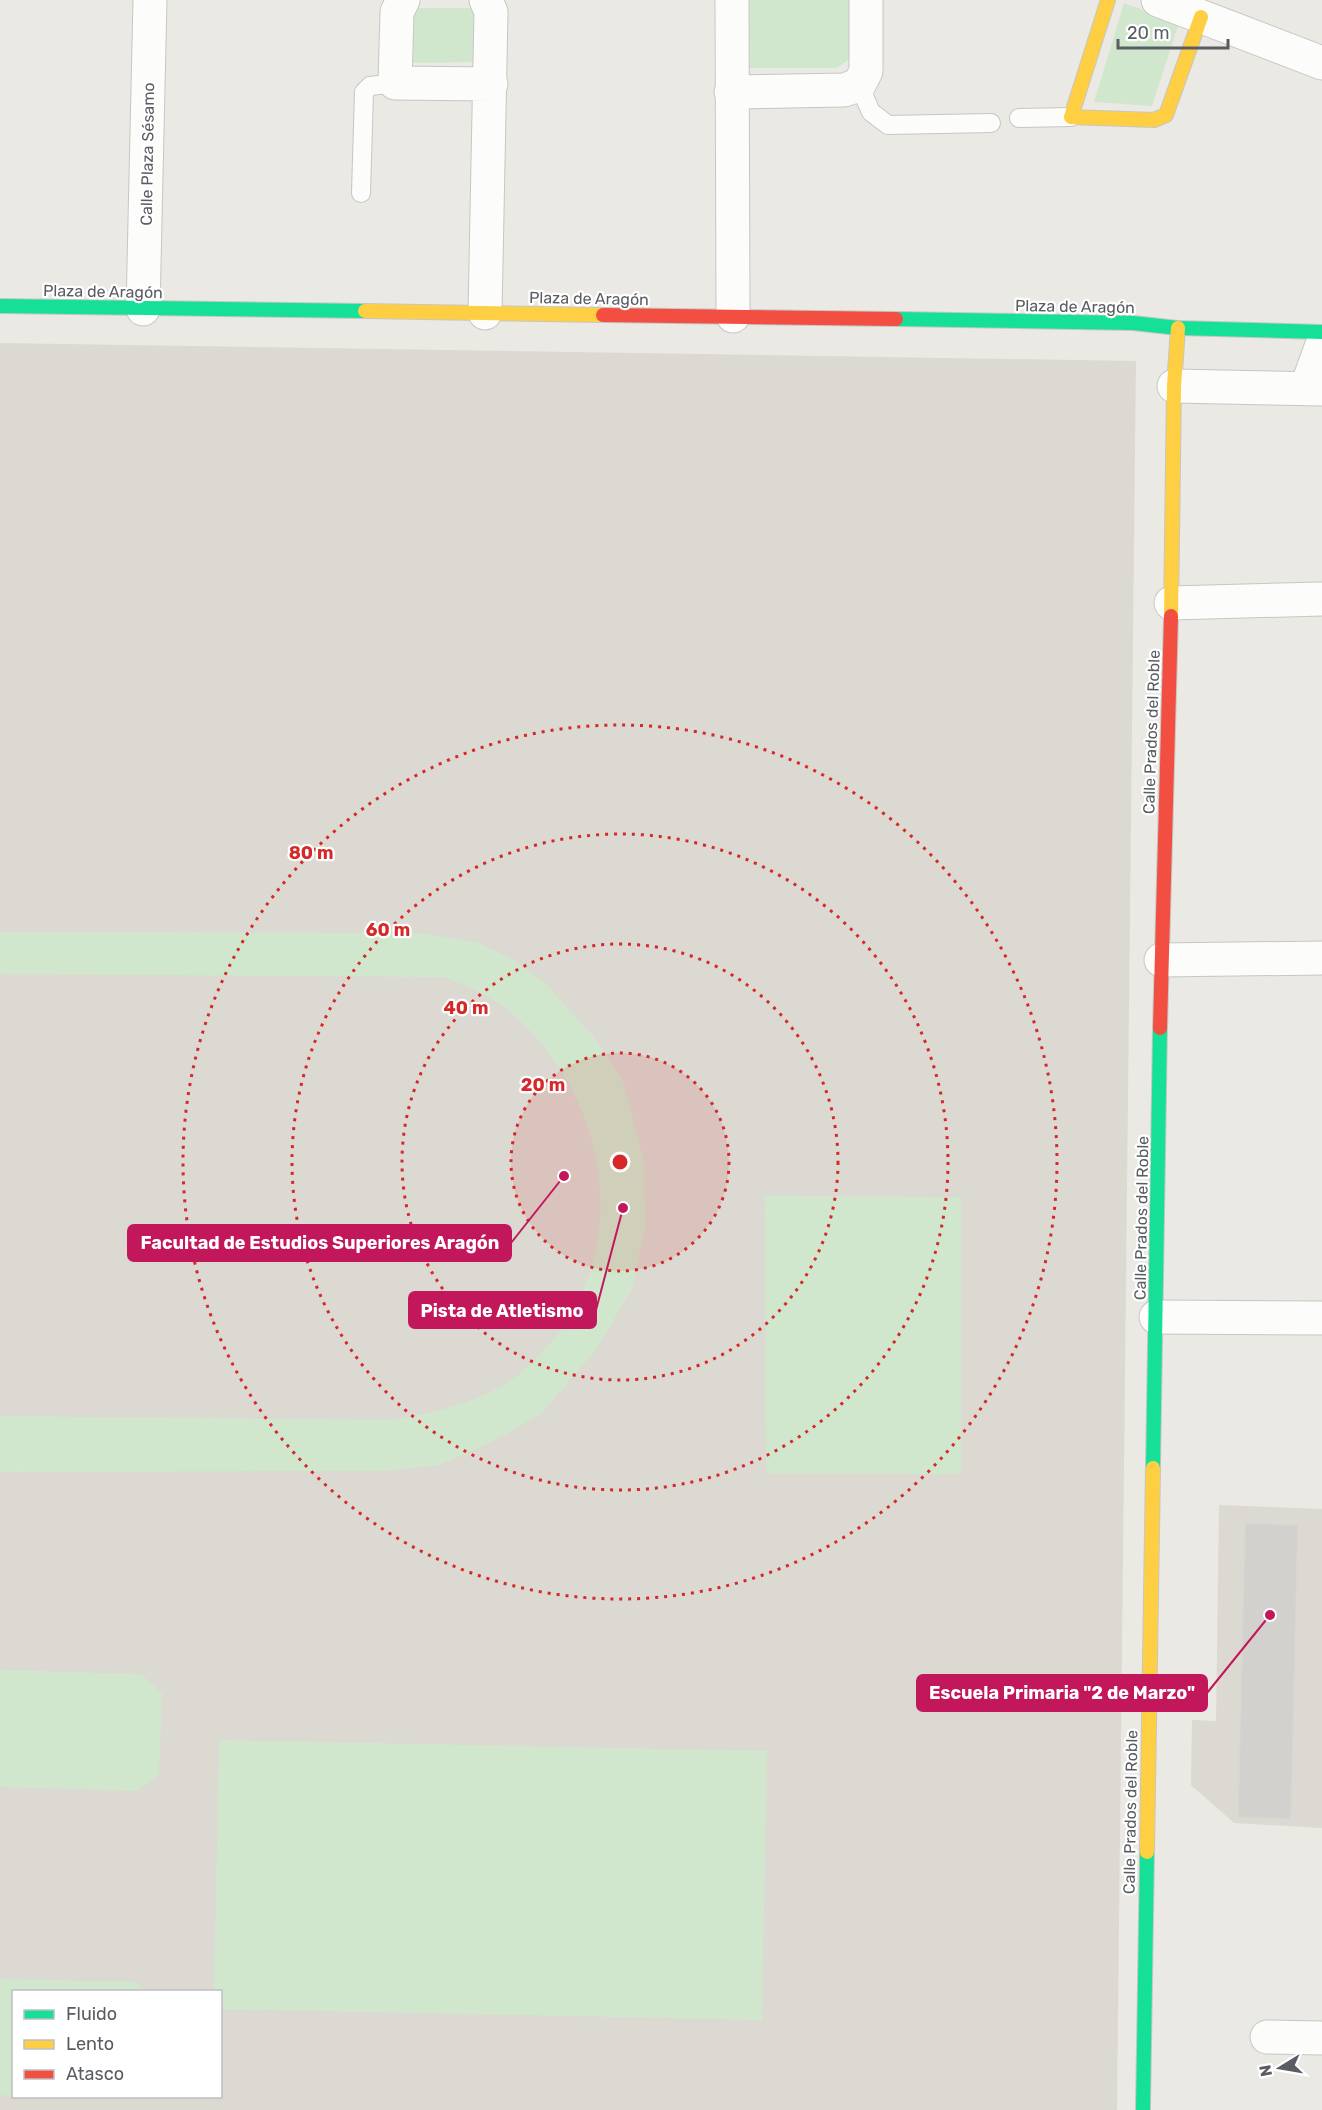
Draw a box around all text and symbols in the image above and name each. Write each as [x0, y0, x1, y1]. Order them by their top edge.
scale bar [1118, 12, 1228, 50]
text: 20 m [1127, 22, 1169, 44]
street label: Calle Plaza Sésamo [137, 82, 158, 226]
street label: Plaza de Aragón [43, 281, 163, 302]
street label: Plaza de Aragón [529, 288, 649, 309]
street label: Plaza de Aragón [1015, 296, 1135, 317]
street label: Calle Prados del Roble [1139, 650, 1164, 814]
text: 80 m [289, 842, 333, 864]
text: 60 m [366, 919, 410, 941]
text: 40 m [444, 997, 488, 1019]
text: 20 m [521, 1074, 565, 1096]
street label: Calle Prados del Roble [1131, 1136, 1152, 1300]
centre of rings [610, 1152, 630, 1172]
callout: Facultad de Estudios Superiores Aragón [128, 1225, 511, 1261]
text: Facultad de Estudios Superiores Aragón [141, 1232, 499, 1254]
callout: Pista de Atletismo [409, 1292, 596, 1328]
text: Pista de Atletismo [420, 1300, 584, 1322]
callout: Escuela Primaria "2 de Marzo" [917, 1675, 1207, 1711]
text: Escuela Primaria "2 de Marzo" [929, 1682, 1195, 1704]
street label: Calle Prados del Roble [1120, 1730, 1141, 1894]
legend [12, 1990, 222, 2098]
text: Fluido [66, 2003, 117, 2025]
text: Lento [66, 2033, 114, 2055]
north arrow [1250, 2038, 1310, 2098]
text: Atasco [66, 2063, 124, 2085]
text: N [1255, 2063, 1276, 2078]

